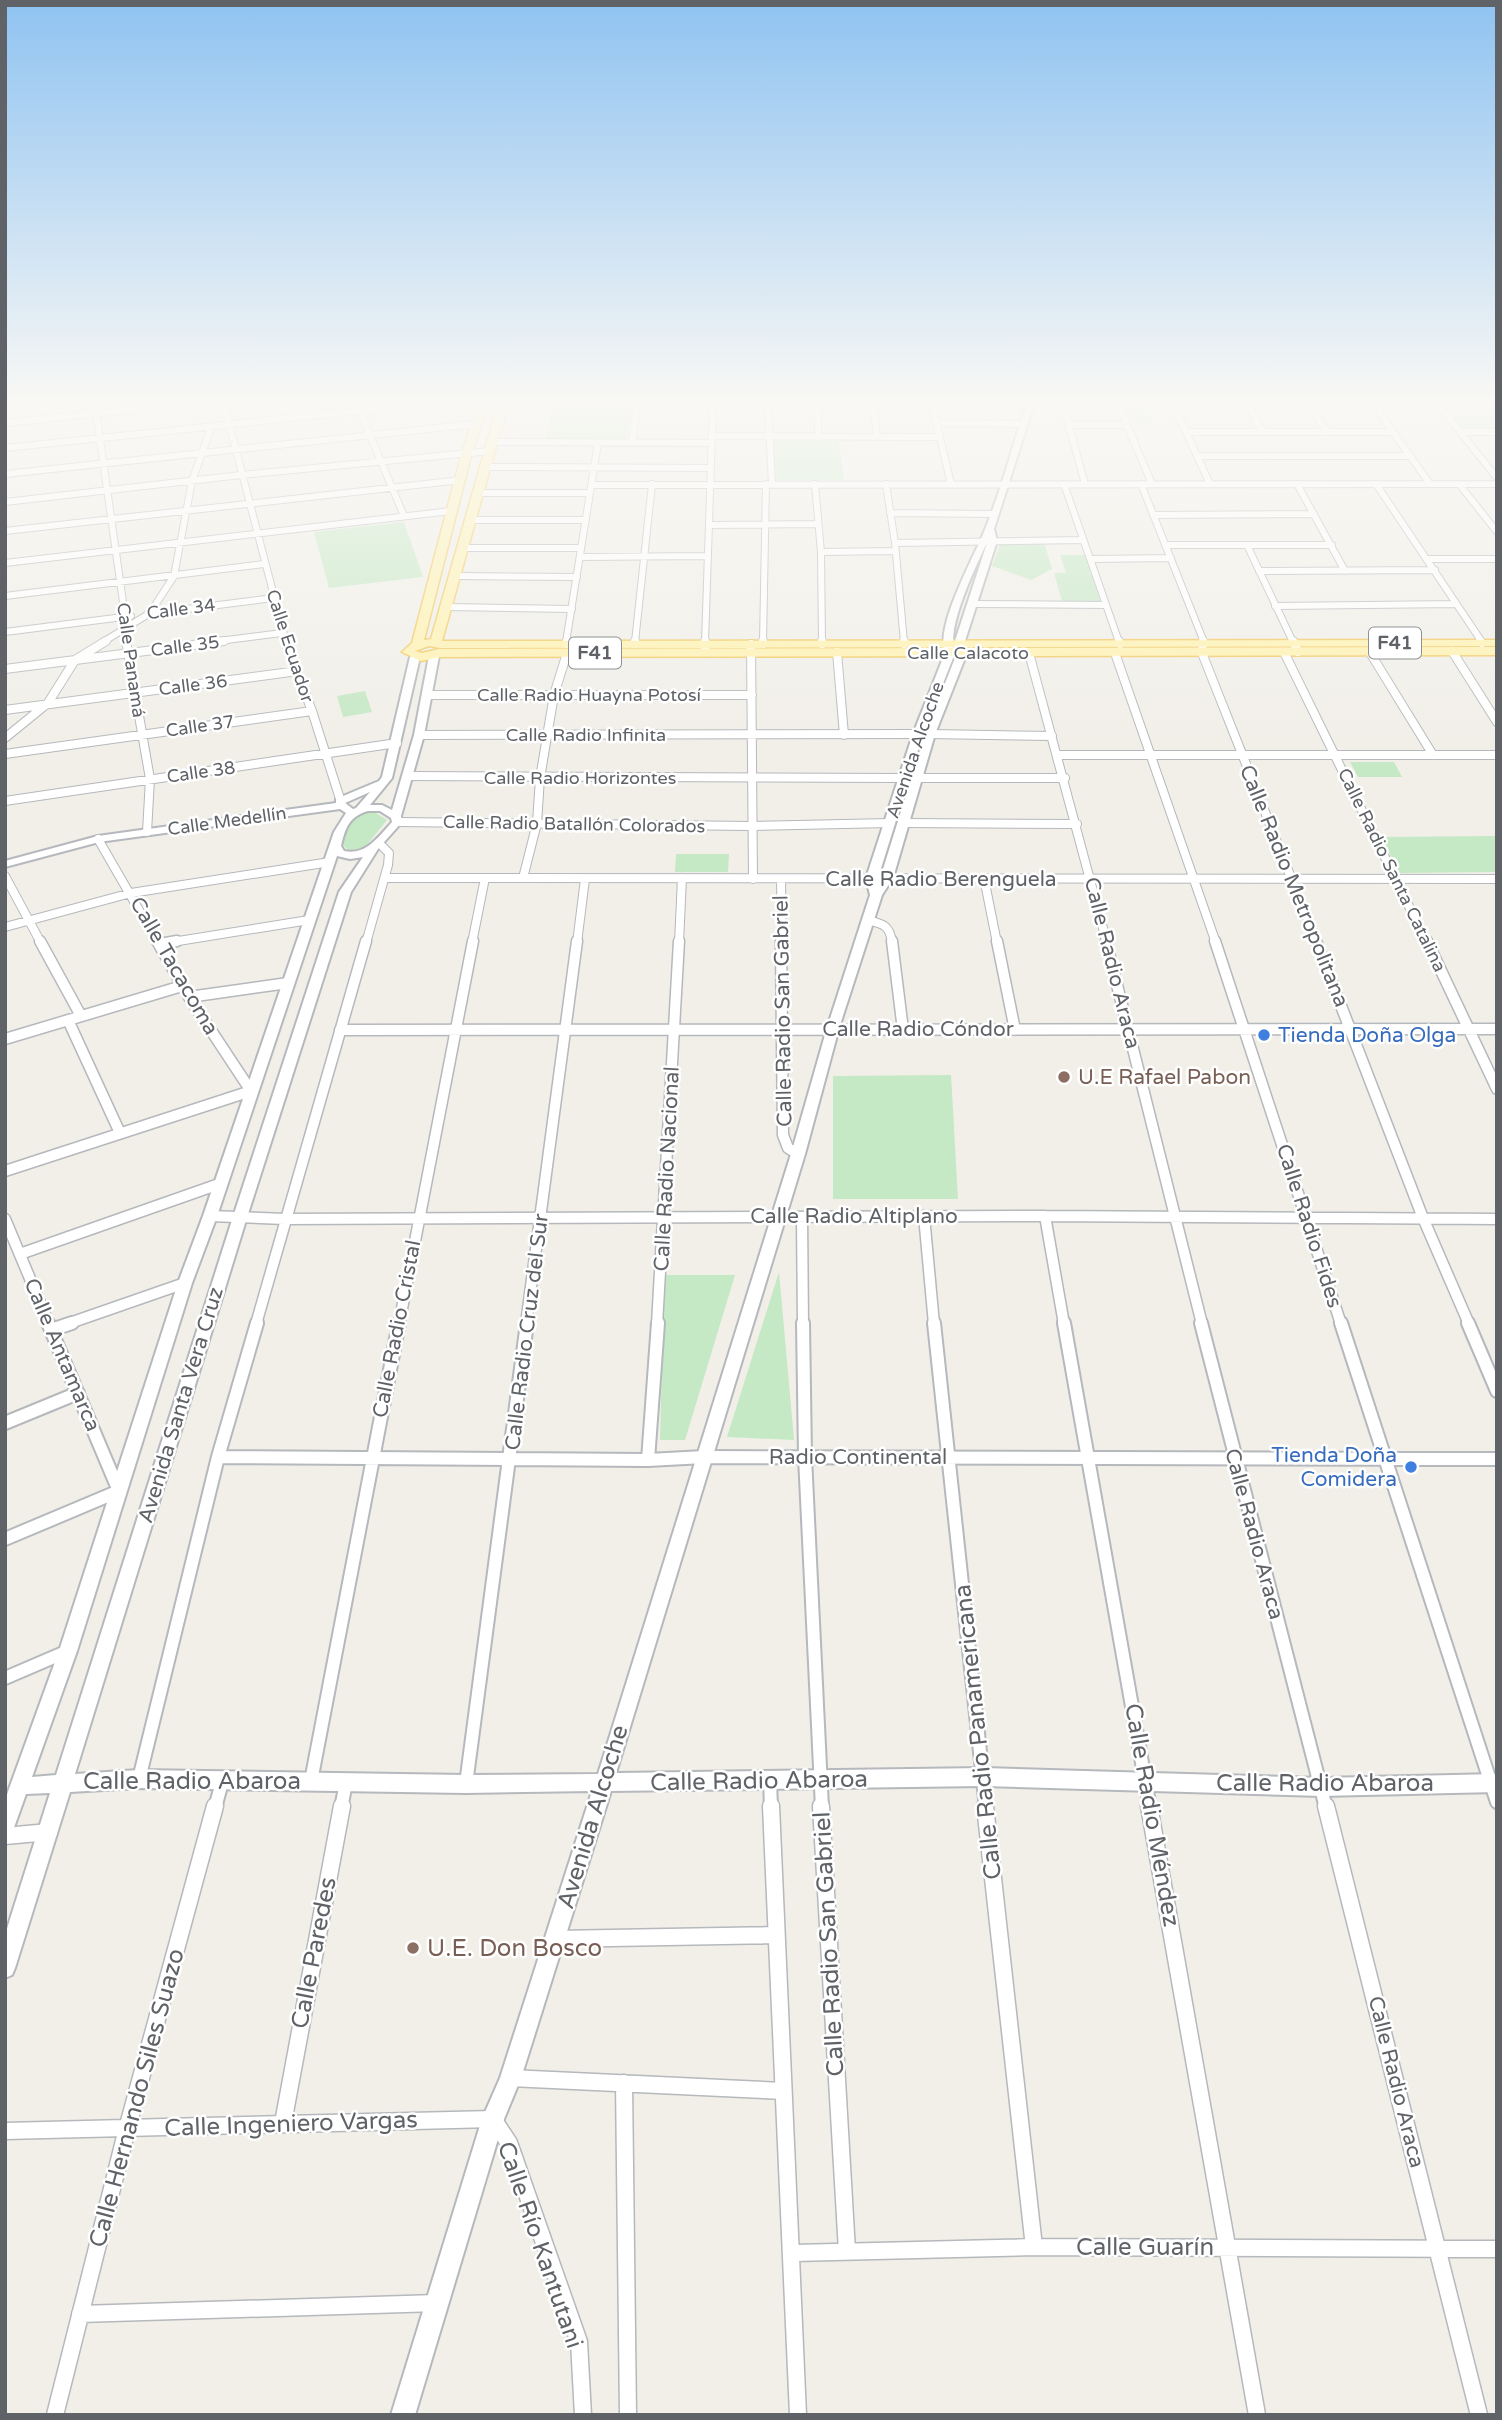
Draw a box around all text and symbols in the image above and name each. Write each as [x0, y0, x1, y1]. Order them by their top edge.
street label: Calle Ecuador [261, 587, 319, 705]
street label: Calle 34 [145, 594, 217, 624]
street label: Calle Panamá [112, 601, 150, 719]
road number: F41 [1369, 628, 1421, 658]
street label: Calle 35 [149, 631, 221, 661]
road number: F41 [569, 638, 621, 668]
street label: Calle Calacoto [907, 642, 1029, 664]
street label: Calle 36 [157, 670, 229, 700]
street label: Avenida Alcoche [881, 679, 949, 821]
street label: Calle Radio Huayna Potosí [477, 684, 702, 706]
street label: Calle 37 [164, 710, 236, 742]
street label: Calle Radio Infinita [506, 724, 666, 746]
street label: Calle 38 [165, 756, 237, 788]
street label: Calle Radio Metropolitana [1234, 761, 1354, 1011]
street label: Calle Radio Santa Catalina [1333, 765, 1451, 975]
street label: Calle Radio Horizontes [484, 767, 676, 789]
street label: Calle Medellín [166, 802, 288, 840]
street label: Calle Radio Batallón Colorados [443, 811, 705, 837]
street label: Calle Radio Berenguela [825, 867, 1057, 892]
street label: Calle Radio Araca [1079, 875, 1145, 1051]
street label: Calle Tacacoma [124, 893, 224, 1039]
street label: Calle Radio San Gabriel [768, 895, 798, 1127]
street label: Calle Radio Cóndor [822, 1017, 1014, 1042]
place label: Tienda Doña Olga [1278, 1023, 1456, 1048]
marker: Tienda Doña Olga [1256, 1027, 1272, 1043]
place label: U.E Rafael Pabon [1078, 1065, 1251, 1090]
street label: Calle Radio Nacional [649, 1066, 685, 1272]
marker: U.E Rafael Pabon [1056, 1069, 1072, 1085]
street label: Calle Radio Fides [1271, 1141, 1347, 1311]
street label: Calle Radio Altiplano [750, 1204, 958, 1229]
street label: Calle Radio Cruz del Sur [500, 1212, 554, 1452]
street label: Calle Radio Cristal [368, 1238, 426, 1420]
street label: Calle Antamarca [18, 1275, 106, 1435]
street label: Avenida Santa Vera Cruz [133, 1284, 229, 1526]
place label: Tienda Doña Comidera [1271, 1443, 1397, 1492]
street label: Radio Continental [769, 1445, 947, 1470]
street label: Calle Radio Araca [1219, 1446, 1289, 1622]
marker: Tienda Doña Comidera [1403, 1459, 1419, 1475]
street label: Calle Radio Panamericana [948, 1583, 1008, 1881]
street label: Calle Radio Méndez [1118, 1701, 1186, 1929]
street label: Avenida Alcoche [551, 1722, 635, 1912]
street label: Calle Radio Abaroa [650, 1765, 868, 1797]
street label: Calle Radio Abaroa [83, 1767, 301, 1796]
street label: Calle Radio Abaroa [1216, 1769, 1434, 1798]
street label: Calle Radio San Gabriel [808, 1811, 850, 2077]
street label: Calle Paredes [285, 1875, 343, 2031]
place label: U.E. Don Bosco [427, 1934, 602, 1963]
marker: U.E. Don Bosco [405, 1940, 421, 1956]
street label: Calle Hernando Siles Suazo [83, 1945, 191, 2251]
street label: Calle Radio Araca [1363, 1994, 1429, 2170]
street label: Calle Ingeniero Vargas [164, 2105, 418, 2143]
street label: Calle Río Kantutani [491, 2138, 589, 2352]
street label: Calle Guarín [1076, 2233, 1214, 2262]

